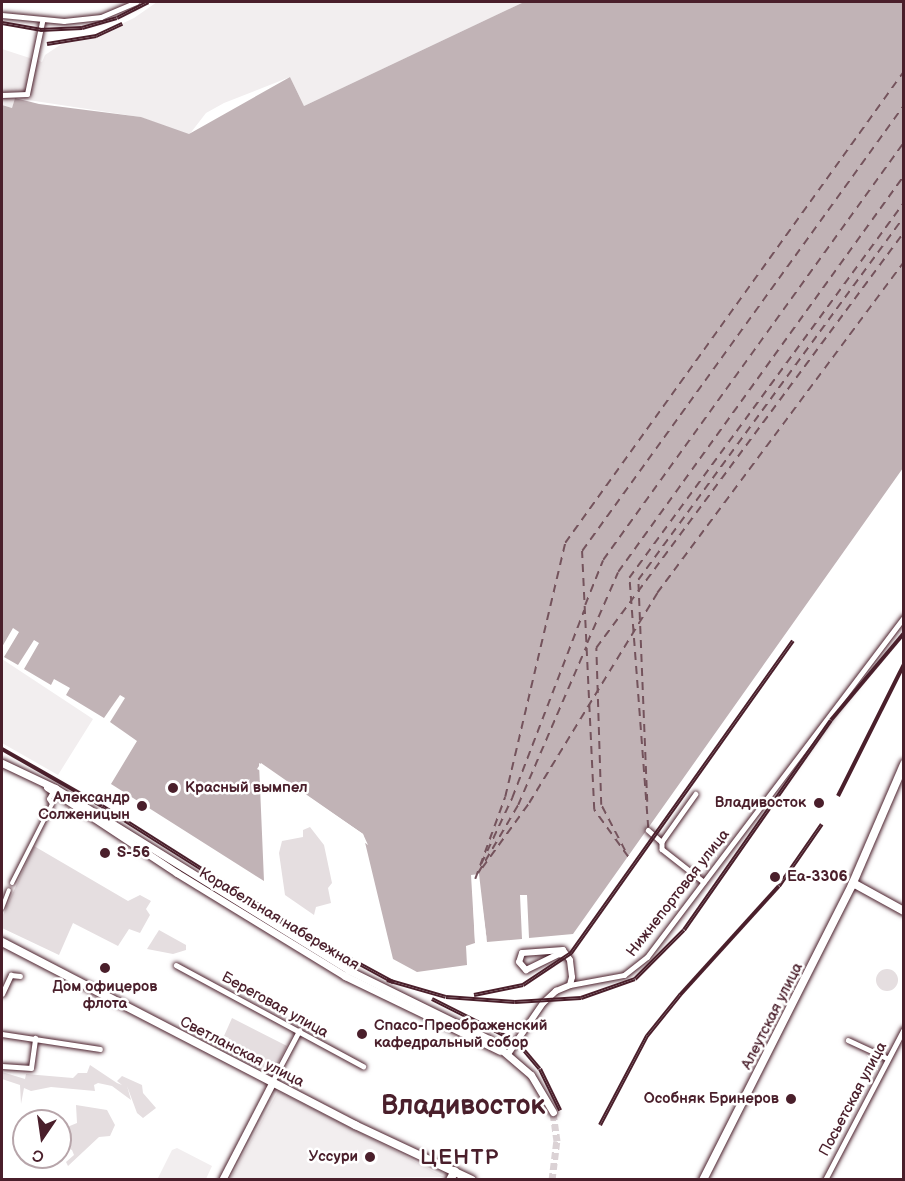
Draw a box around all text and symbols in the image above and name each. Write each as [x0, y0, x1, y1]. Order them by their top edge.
place label: Красный вымпел [185, 779, 308, 797]
marker: Красный вымпел [166, 781, 180, 795]
place label: Александр Солженицын [38, 788, 130, 823]
place label: Владивосток [715, 794, 806, 812]
marker: Владивосток [810, 794, 828, 812]
marker: Александр Солженицын [135, 799, 149, 813]
street label: Нижнепортовая улица [623, 826, 733, 960]
place label: S-56 [117, 844, 150, 862]
marker: S-56 [98, 846, 112, 860]
street label: Корабельная набережная [196, 864, 362, 974]
place label: Еа-3306 [787, 868, 848, 886]
marker: Еа-3306 [768, 870, 782, 884]
street label: Алеутская улица [737, 960, 807, 1072]
marker: Дом офицеров флота [98, 961, 112, 975]
street label: Береговая улица [218, 968, 332, 1042]
place label: Дом офицеров флота [53, 977, 157, 1012]
street label: Светланская улица [177, 1013, 307, 1091]
place label: Спасо-Преображенский кафедральный собор [374, 1016, 547, 1051]
marker: Спасо-Преображенский кафедральный собор [355, 1027, 369, 1041]
street label: Посьетская улица [815, 1039, 891, 1159]
place label: Особняк Бринеров [644, 1090, 779, 1108]
district label: Владивосток [381, 1091, 545, 1123]
marker: Особняк Бринеров [784, 1092, 798, 1106]
north arrow [12, 1109, 72, 1169]
text: С [31, 1145, 46, 1166]
district label: ЦЕНТР [420, 1145, 500, 1171]
place label: Уссури [309, 1148, 358, 1166]
marker: Уссури [363, 1150, 377, 1164]

